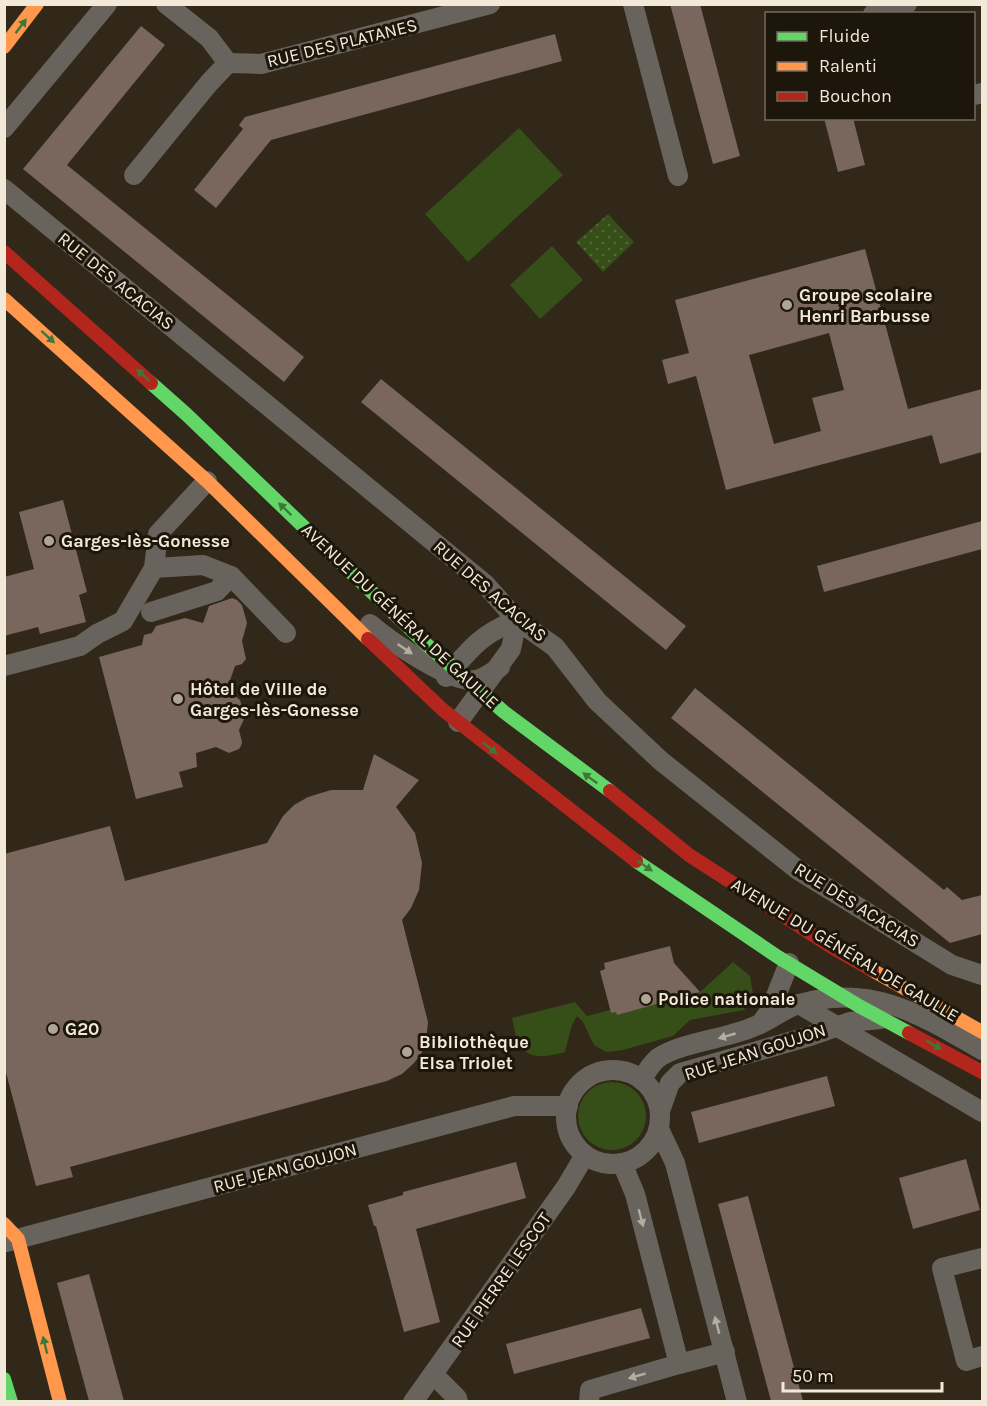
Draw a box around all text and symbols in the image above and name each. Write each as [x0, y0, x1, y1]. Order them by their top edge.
legend [765, 12, 975, 120]
street label: RUE DES PLATANES [265, 14, 419, 72]
one-way arrow [14, 18, 27, 34]
text: Fluide [819, 25, 870, 47]
text: Ralenti [819, 55, 877, 77]
text: Bouchon [819, 85, 892, 107]
street label: RUE DES ACACIAS [53, 227, 179, 335]
place label: Groupe scolaire Henri Barbusse [799, 284, 933, 327]
marker: Groupe scolaire Henri Barbusse [780, 298, 794, 312]
one-way arrow [40, 330, 55, 343]
one-way arrow [136, 369, 151, 382]
one-way arrow [279, 502, 293, 516]
street label: AVENUE DU GÉNÉRAL DE GAULLE [297, 518, 504, 713]
place label: Garges-lès-Gonesse [61, 530, 230, 552]
marker: Garges-lès-Gonesse [42, 534, 56, 548]
street label: RUE DES ACACIAS [429, 536, 551, 646]
one-way arrow [397, 643, 413, 654]
place label: Hôtel de Ville de Garges-lès-Gonesse [190, 678, 359, 721]
marker: Hôtel de Ville de Garges-lès-Gonesse [171, 692, 185, 706]
one-way arrow [482, 741, 498, 754]
one-way arrow [583, 772, 599, 784]
street label: RUE DES ACACIAS [790, 858, 924, 952]
one-way arrow [636, 860, 652, 872]
street label: AVENUE DU GÉNÉRAL DE GAULLE [727, 872, 963, 1027]
place label: Police nationale [658, 988, 795, 1010]
marker: Police nationale [639, 992, 653, 1006]
place label: G20 [65, 1018, 99, 1040]
street label: RUE JEAN GOUJON [681, 1019, 829, 1085]
marker: G20 [46, 1022, 60, 1036]
place label: Bibliothèque Elsa Triolet [419, 1031, 529, 1074]
one-way arrow [717, 1031, 736, 1041]
one-way arrow [926, 1040, 943, 1050]
marker: Bibliothèque Elsa Triolet [400, 1045, 414, 1059]
street label: RUE JEAN GOUJON [211, 1138, 359, 1198]
street label: RUE PIERRE LESCOT [446, 1208, 556, 1352]
one-way arrow [637, 1209, 647, 1227]
one-way arrow [712, 1315, 722, 1334]
one-way arrow [40, 1336, 50, 1354]
scale bar [783, 1355, 942, 1393]
text: 50 m [792, 1365, 834, 1387]
one-way arrow [628, 1372, 646, 1381]

